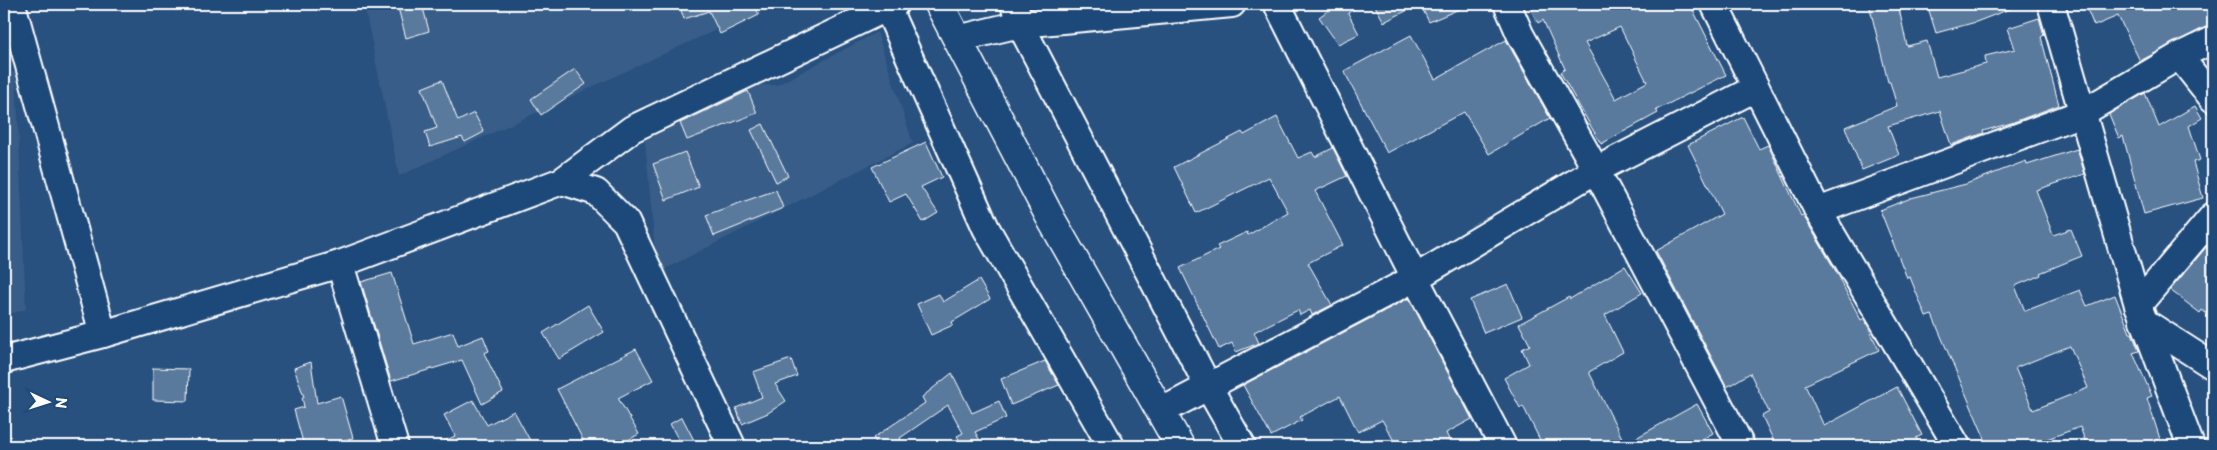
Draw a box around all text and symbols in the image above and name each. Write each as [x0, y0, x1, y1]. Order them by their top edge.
north arrow [22, 378, 72, 428]
text: N [51, 397, 72, 409]

